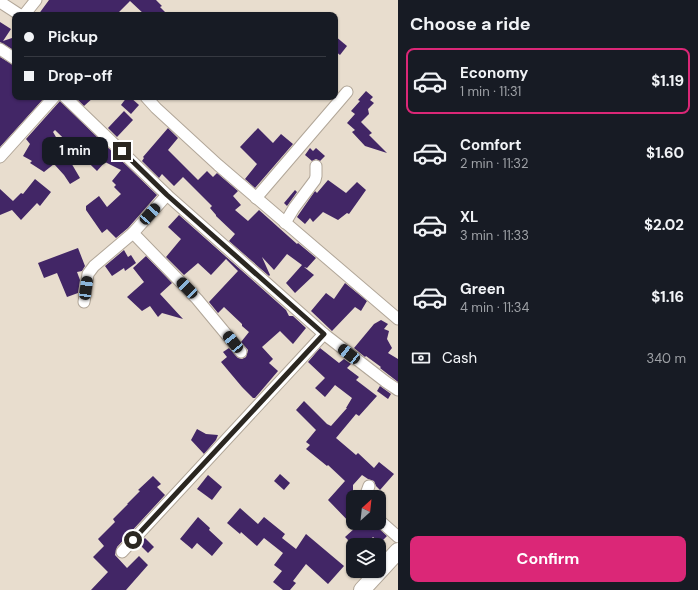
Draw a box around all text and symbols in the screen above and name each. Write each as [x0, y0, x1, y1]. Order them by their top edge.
text: Choose a ride [410, 12, 531, 36]
text: Pickup [48, 27, 98, 47]
icon: car [412, 63, 448, 99]
text: Economy [460, 63, 528, 83]
text: Drop-off [48, 66, 113, 86]
text: $1.19 [651, 71, 684, 91]
text: 1 min · 11:31 [460, 83, 521, 100]
icon: car [412, 135, 448, 171]
text: Comfort [460, 135, 521, 155]
callout: 1 min [42, 137, 108, 165]
text: 1 min [59, 142, 91, 159]
route end [113, 142, 131, 160]
text: $1.60 [646, 143, 684, 163]
text: 2 min · 11:32 [460, 155, 529, 172]
car [138, 201, 162, 227]
icon: car [412, 207, 448, 243]
text: XL [460, 207, 478, 227]
text: $2.02 [644, 215, 684, 235]
text: 3 min · 11:33 [460, 227, 529, 244]
car [78, 275, 94, 301]
car [174, 275, 200, 301]
icon: car [412, 279, 448, 315]
text: Green [460, 279, 505, 299]
text: $1.16 [651, 287, 684, 307]
text: 4 min · 11:34 [460, 299, 529, 316]
car [221, 329, 245, 355]
car [336, 342, 362, 366]
icon: cash [410, 347, 432, 369]
text: Cash [442, 348, 477, 368]
text: 340 m [646, 350, 686, 367]
north arrow [346, 490, 386, 530]
map controls [346, 490, 386, 578]
route start [124, 531, 142, 549]
button: Confirm [410, 536, 686, 582]
button: layers [346, 538, 386, 578]

